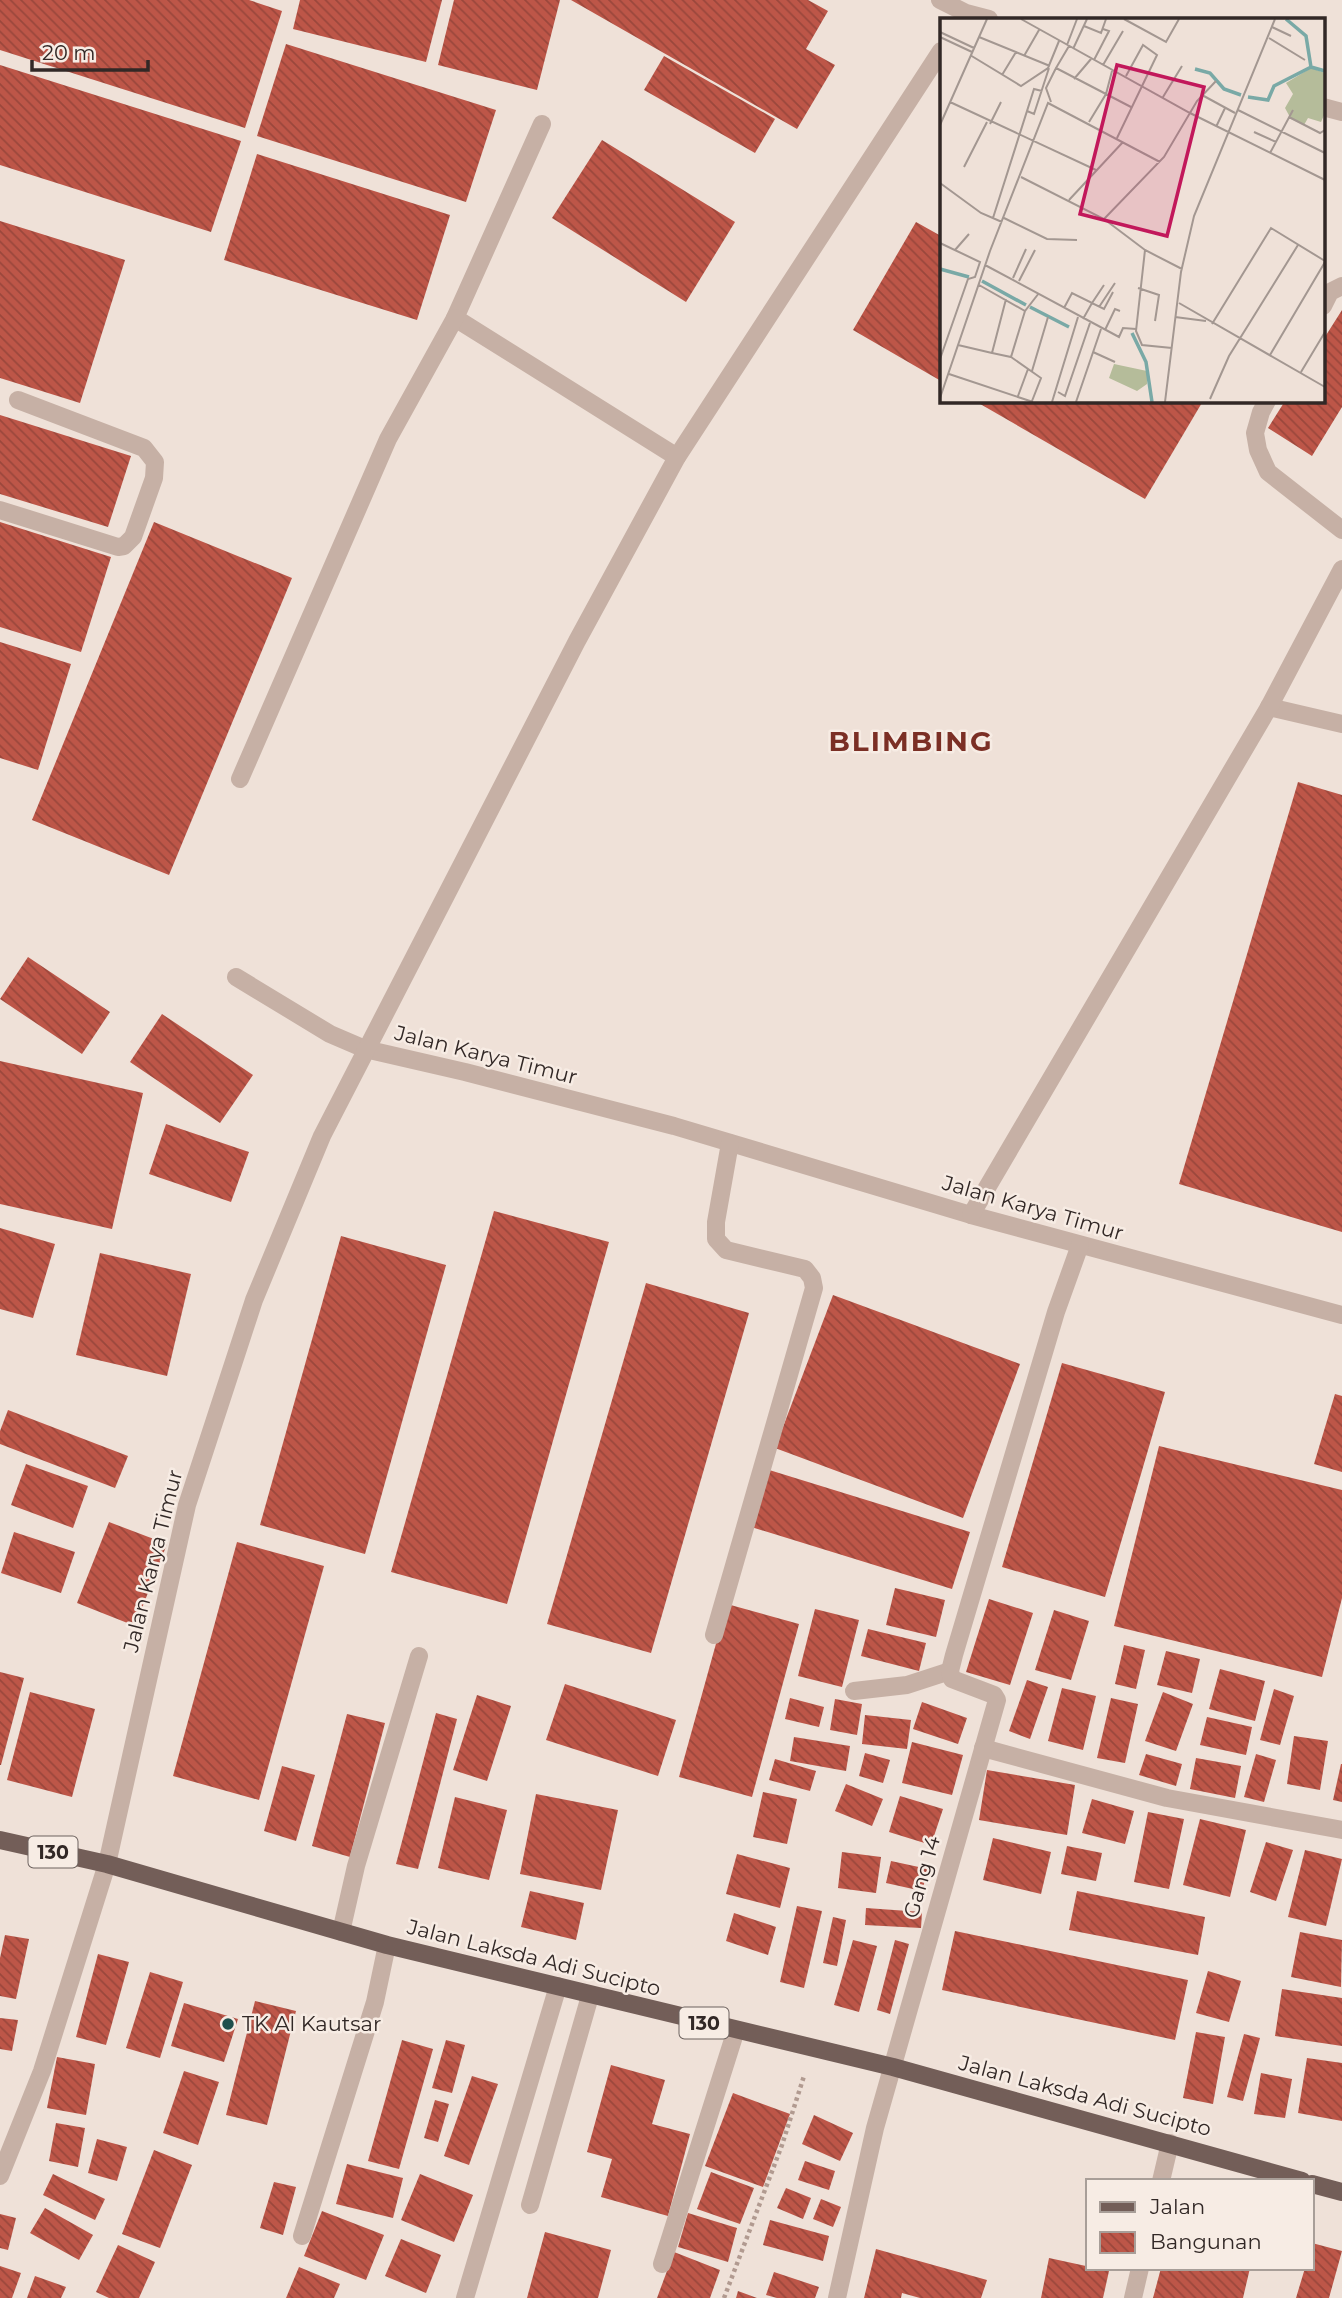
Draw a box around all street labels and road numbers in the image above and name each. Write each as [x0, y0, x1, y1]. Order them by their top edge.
street label: Jalan Karya Timur [391, 1019, 580, 1089]
street label: Jalan Karya Timur [939, 1169, 1127, 1245]
street label: Jalan Karya Timur [117, 1467, 187, 1656]
street label: Gang 14 [898, 1833, 945, 1921]
road number: 130 [28, 1836, 78, 1868]
street label: Jalan Laksda Adi Sucipto [404, 1914, 663, 2001]
road number: 130 [680, 2008, 728, 2038]
street label: Jalan Laksda Adi Sucipto [955, 2050, 1214, 2141]

